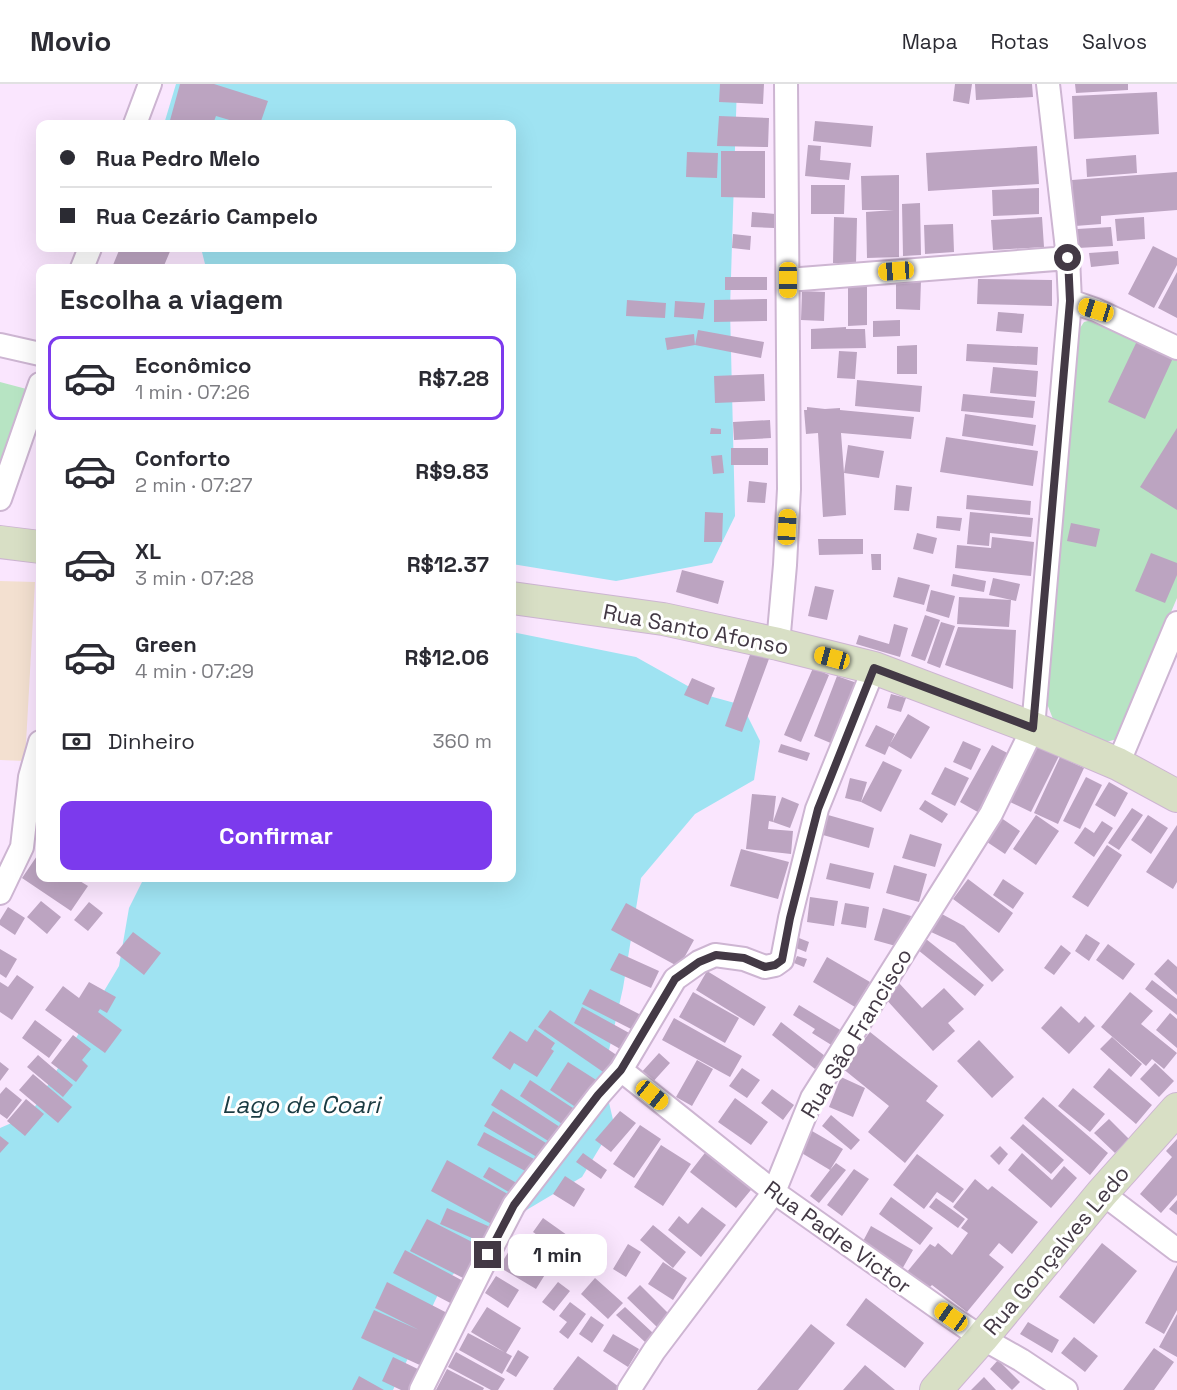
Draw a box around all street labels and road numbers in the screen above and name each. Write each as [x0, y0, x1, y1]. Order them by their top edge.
street label: Rua Santo Afonso [601, 597, 791, 661]
street label: Rua São Francisco [794, 943, 918, 1123]
street label: Rua Gonçalves Ledo [977, 1159, 1135, 1341]
street label: Rua Padre Victor [759, 1174, 917, 1300]

